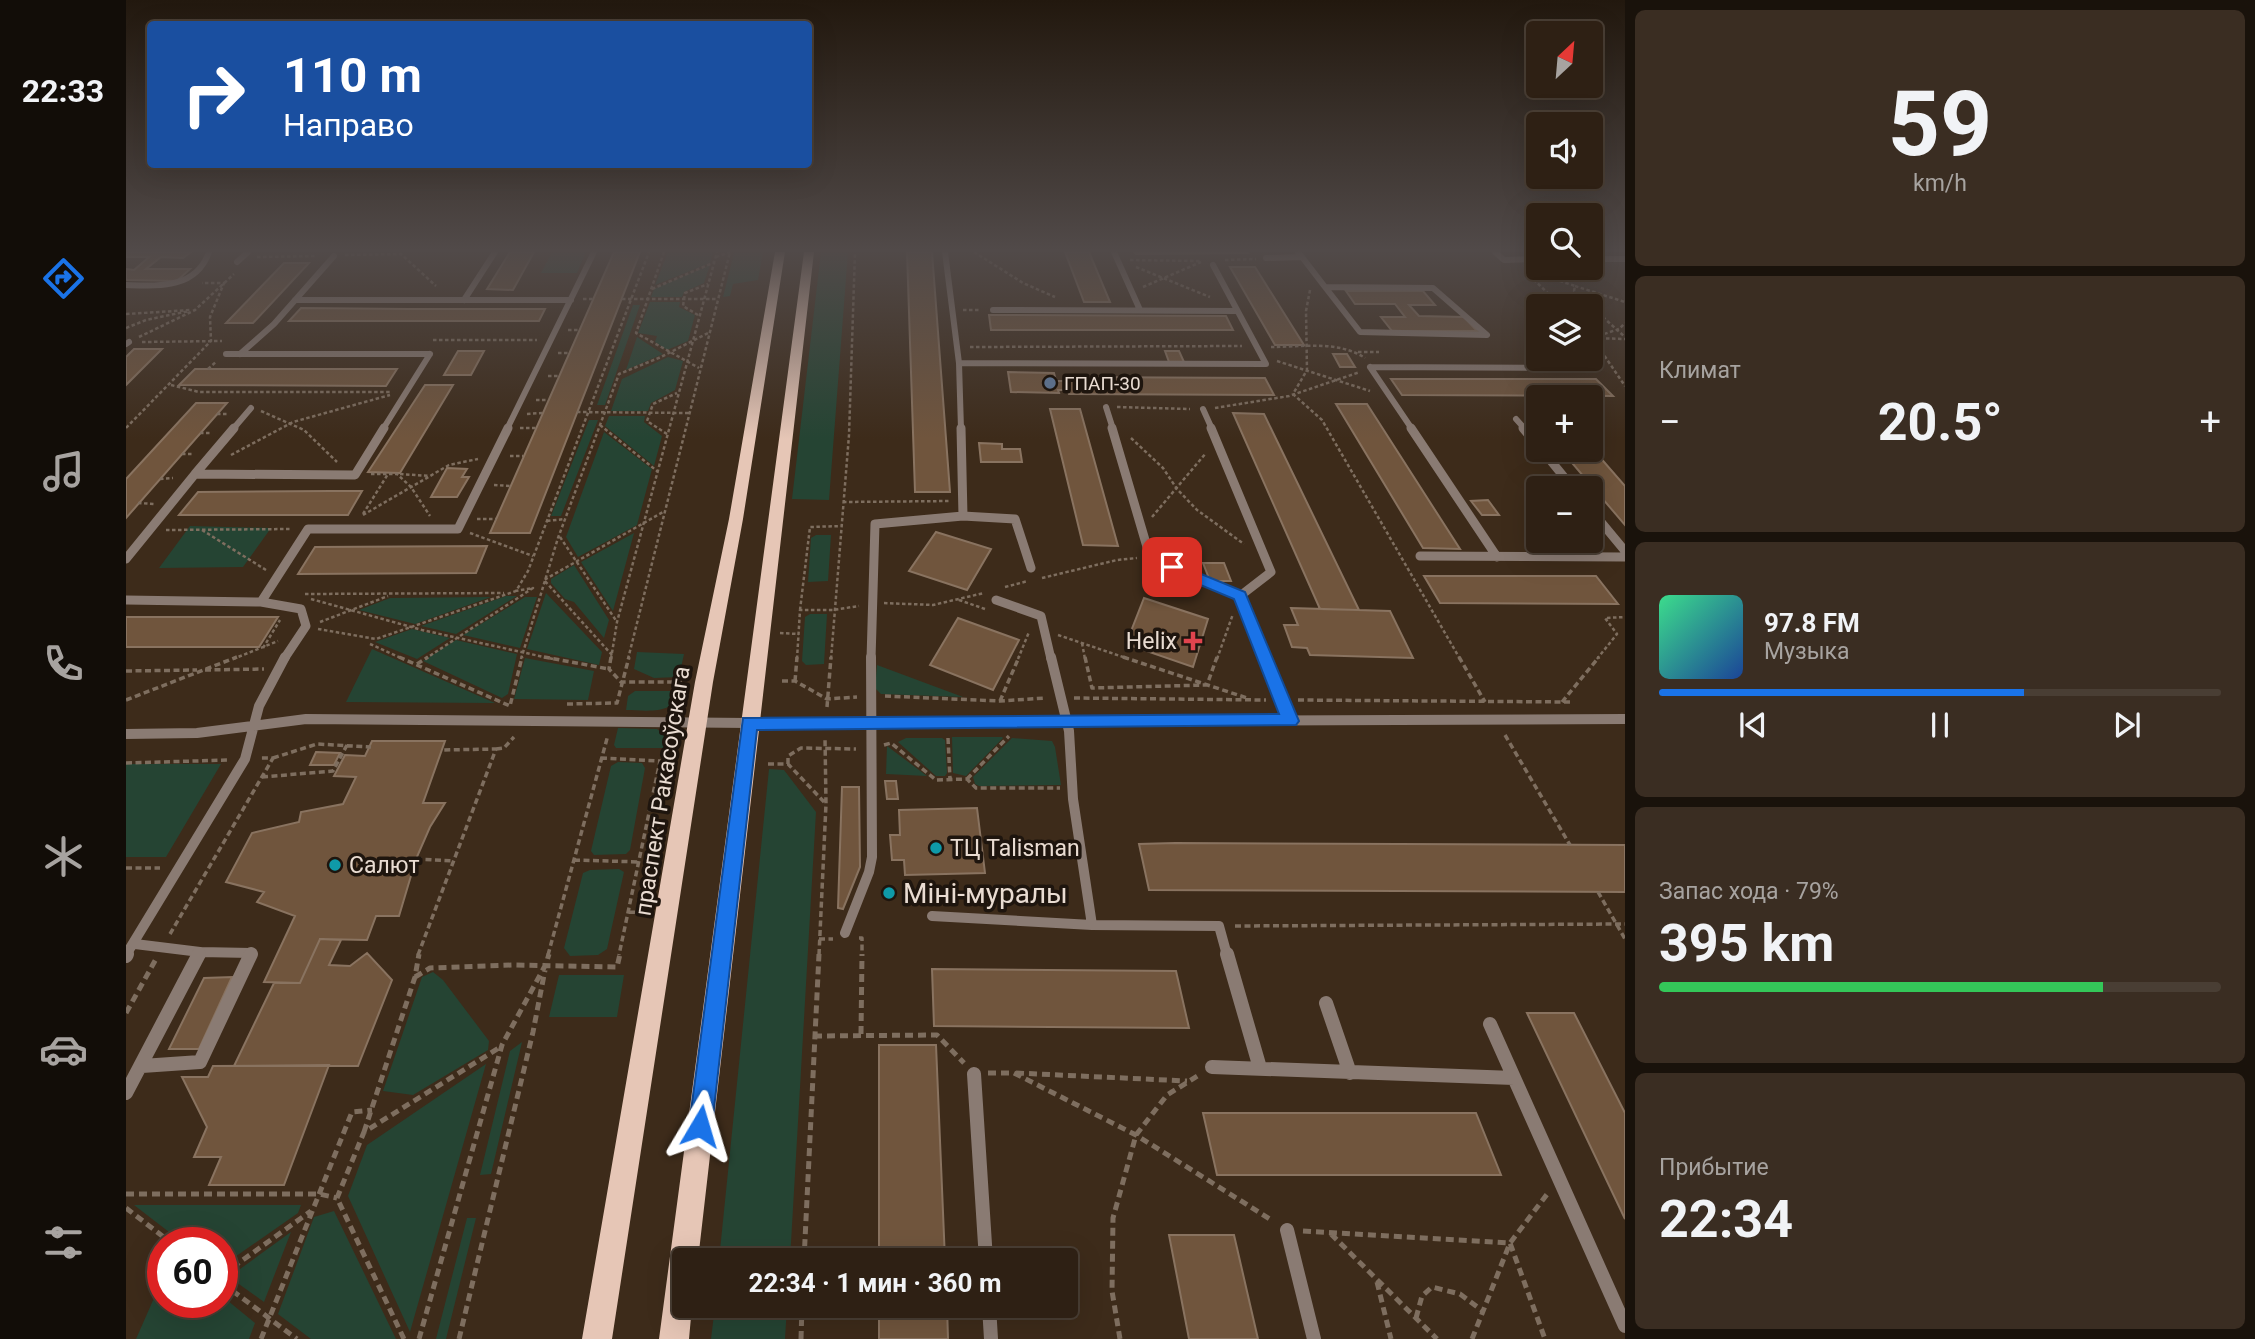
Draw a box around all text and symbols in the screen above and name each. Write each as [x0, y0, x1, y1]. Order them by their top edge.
north arrow [1526, 21, 1603, 98]
map controls [1526, 21, 1603, 553]
text: 110 m [283, 47, 422, 104]
icon: right [168, 49, 259, 140]
text: 59 [1888, 71, 1992, 177]
text: 22:33 [22, 72, 104, 110]
text: Направо [283, 106, 414, 144]
button: sound [1526, 112, 1603, 189]
text: km/h [1913, 170, 1967, 197]
button: search [1526, 203, 1603, 280]
icon: directions [39, 254, 88, 303]
button: layers [1526, 294, 1603, 371]
text: Климат [1659, 357, 1741, 384]
place label: ГПАП-30 [1064, 372, 1141, 395]
marker: ГПАП-30 [1042, 375, 1058, 391]
button: + [1526, 385, 1603, 462]
text: 20.5° [1878, 392, 2003, 453]
text: − [1659, 400, 1681, 444]
text: + [2199, 400, 2221, 444]
icon: music [39, 447, 88, 496]
button: − [1526, 476, 1603, 553]
pin [1142, 537, 1202, 597]
icon: arrive [1153, 548, 1191, 586]
text: 97.8 FM [1764, 608, 1860, 638]
place label: Helix [1126, 628, 1177, 655]
marker: Helix [1183, 631, 1203, 651]
text: Музыка [1764, 638, 1849, 665]
icon: phone [39, 639, 88, 688]
street label: праспект Ракасоўскага [629, 664, 696, 918]
icon: previous [1734, 706, 1772, 744]
icon: pause [1921, 706, 1959, 744]
icon: next [2108, 706, 2146, 744]
icon: climate [39, 832, 88, 881]
place label: ТЦ Talisman [950, 835, 1080, 862]
marker: ТЦ Talisman [928, 840, 944, 856]
place label: Салют [349, 852, 420, 879]
marker: Салют [327, 857, 343, 873]
place label: Міні-муралы [903, 877, 1068, 910]
text: Запас хода · 79% [1659, 878, 1839, 905]
marker: Міні-муралы [881, 885, 897, 901]
text: 395 km [1659, 913, 1834, 974]
icon: car [39, 1025, 88, 1074]
position arrow [663, 1089, 737, 1163]
text: Прибытие [1659, 1154, 1769, 1181]
text: 22:34 [1659, 1189, 1793, 1250]
icon: filters [39, 1218, 88, 1267]
speed limit sign: 60 [147, 1227, 238, 1318]
text: 22:34 · 1 мин · 360 m [749, 1268, 1001, 1298]

